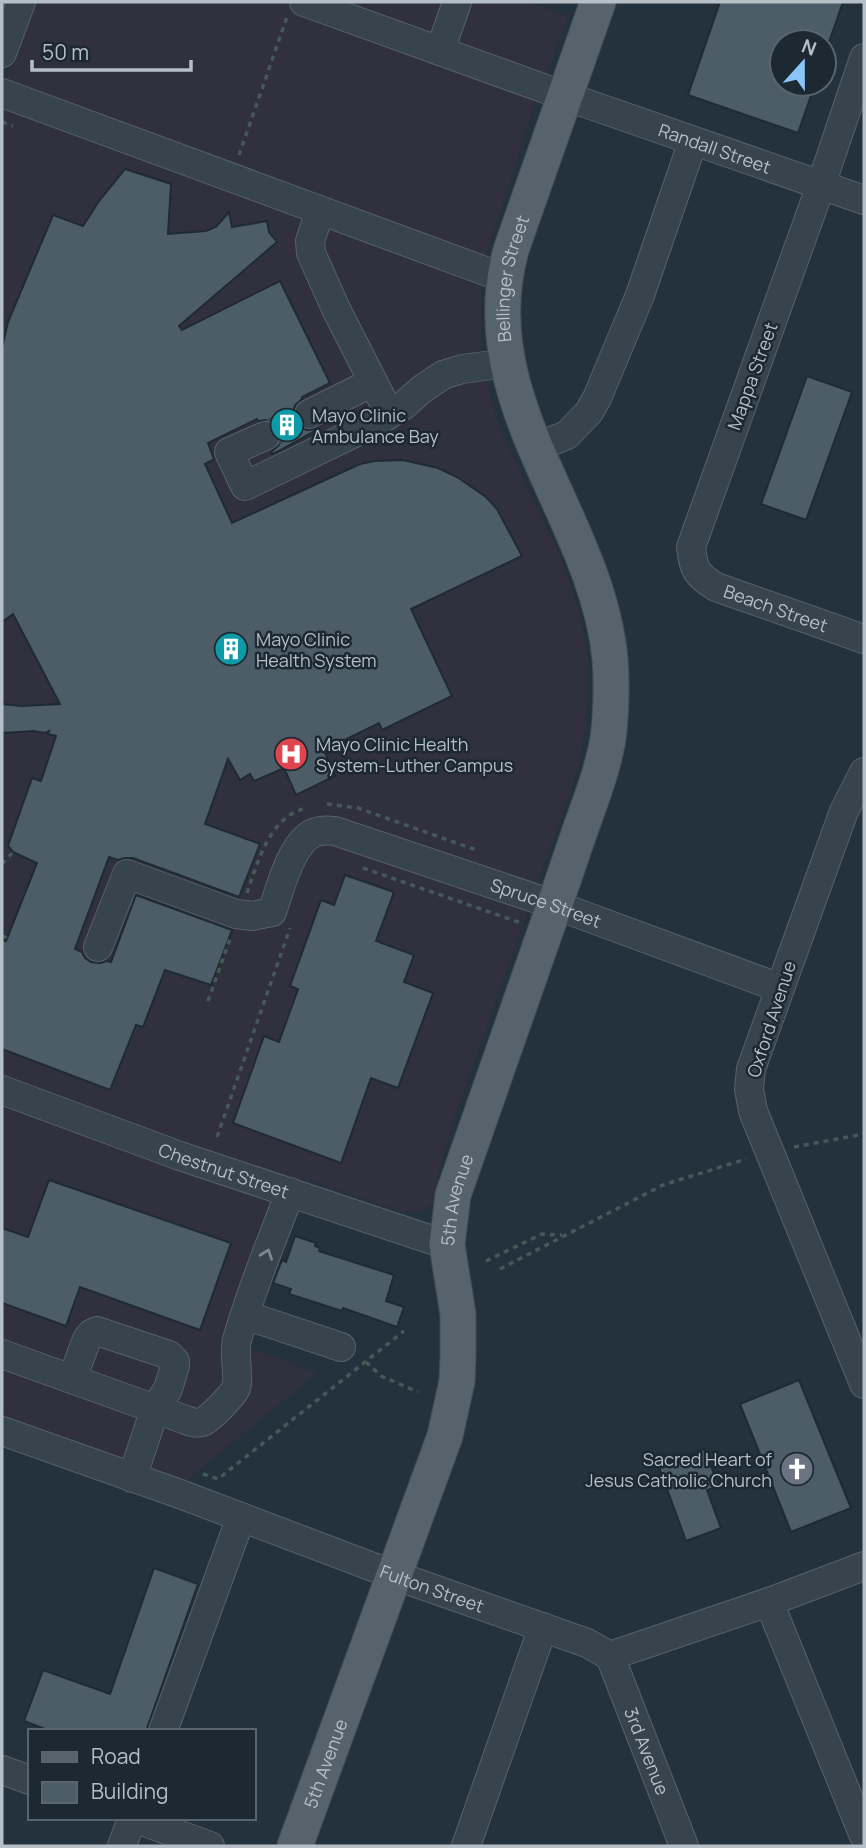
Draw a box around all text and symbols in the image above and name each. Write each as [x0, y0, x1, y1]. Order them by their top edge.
scale bar [32, 28, 191, 72]
north arrow [768, 28, 838, 98]
text: N [798, 33, 820, 62]
text: 50 m [42, 38, 89, 66]
street label: Randall Street [655, 117, 774, 179]
street label: Bellinger Street [491, 212, 534, 343]
street label: Mappa Street [721, 319, 783, 433]
place label: Mayo Clinic Ambulance Bay [312, 403, 439, 448]
building icon: Mayo Clinic Ambulance Bay [268, 406, 306, 444]
street label: Beach Street [721, 579, 831, 637]
place label: Mayo Clinic Health System [256, 627, 377, 672]
building icon: Mayo Clinic Health System [212, 630, 250, 668]
place label: Mayo Clinic Health System-Luther Campus [316, 732, 513, 777]
hospital icon: Mayo Clinic Health System-Luther Campus [272, 735, 310, 773]
street label: Spruce Street [487, 872, 605, 933]
street label: Oxford Avenue [741, 958, 801, 1080]
street label: Chestnut Street [155, 1137, 292, 1203]
street label: 5th Avenue [435, 1151, 478, 1247]
one-way arrow [259, 1248, 273, 1260]
place label: Sacred Heart of Jesus Catholic Church [585, 1447, 773, 1492]
church icon: Sacred Heart of Jesus Catholic Church [778, 1450, 816, 1488]
street label: Fulton Street [377, 1559, 487, 1618]
street label: 3rd Avenue [619, 1704, 675, 1798]
street label: 5th Avenue [298, 1715, 353, 1811]
legend [28, 1729, 256, 1820]
text: Road [91, 1742, 141, 1770]
text: Building [91, 1777, 168, 1805]

